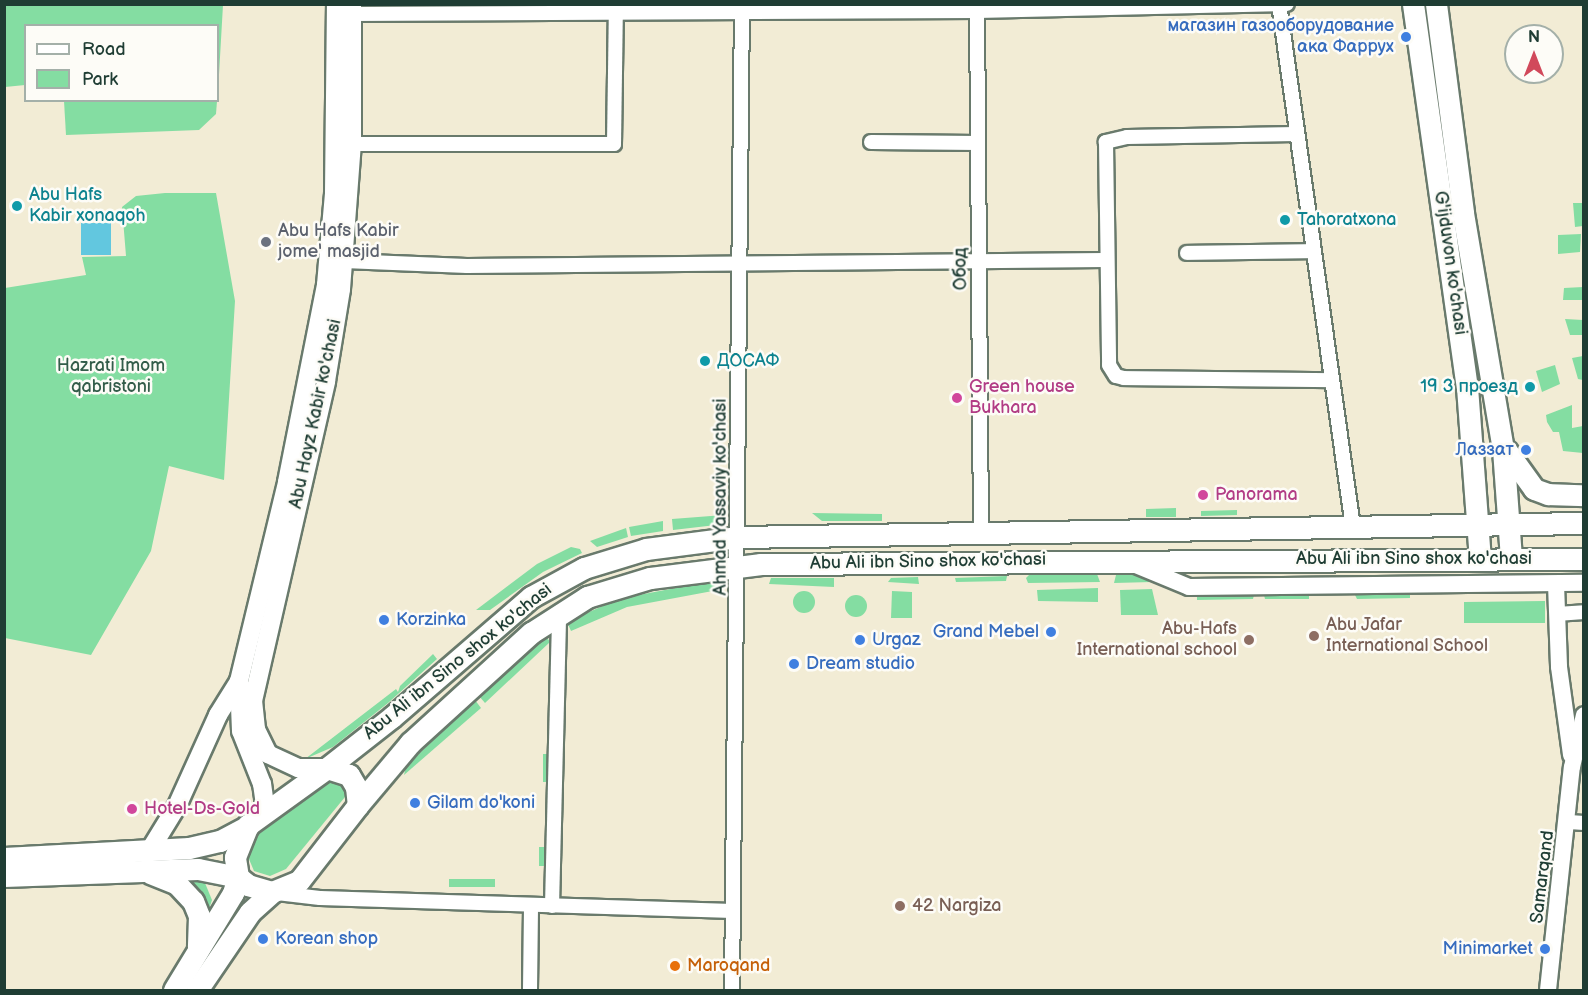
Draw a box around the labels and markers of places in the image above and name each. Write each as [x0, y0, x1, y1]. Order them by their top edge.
place label: магазин газооборудование ака Фаррух [1167, 16, 1394, 58]
marker: магазин газооборудование ака Фаррух [1399, 30, 1413, 44]
place label: Abu Hafs Kabir xonaqoh [29, 185, 145, 228]
marker: Abu Hafs Kabir xonaqoh [10, 199, 24, 213]
place label: Tahoratxona [1297, 209, 1397, 231]
marker: Tahoratxona [1278, 213, 1292, 227]
place label: Abu Hafs Kabir jome' masjid [278, 221, 398, 264]
marker: Abu Hafs Kabir jome' masjid [259, 235, 273, 249]
place label: ДОСАФ [717, 350, 779, 372]
marker: ДОСАФ [698, 354, 712, 368]
place label: 19 3 проезд [1420, 376, 1518, 398]
place label: Green house Bukhara [969, 377, 1075, 420]
marker: 19 3 проезд [1523, 380, 1537, 394]
marker: Green house Bukhara [950, 391, 964, 405]
place label: Лаззат [1456, 439, 1514, 461]
marker: Лаззат [1519, 443, 1533, 457]
place label: Panorama [1215, 484, 1298, 506]
marker: Panorama [1196, 488, 1210, 502]
place label: Korzinka [396, 609, 466, 631]
marker: Korzinka [377, 613, 391, 627]
place label: Abu Jafar International School [1326, 615, 1488, 658]
place label: Abu-Hafs International school [1077, 619, 1237, 662]
place label: Grand Mebel [933, 621, 1039, 643]
marker: Grand Mebel [1044, 625, 1058, 639]
place label: Urgaz [872, 629, 921, 651]
marker: Abu Jafar International School [1307, 629, 1321, 643]
marker: Urgaz [853, 633, 867, 647]
marker: Abu-Hafs International school [1242, 633, 1256, 647]
place label: Dream studio [806, 653, 915, 675]
marker: Dream studio [787, 657, 801, 671]
place label: Gilam do'koni [427, 792, 535, 814]
marker: Gilam do'koni [408, 796, 422, 810]
place label: Hotel-Ds-Gold [144, 798, 260, 820]
marker: Hotel-Ds-Gold [125, 802, 139, 816]
place label: 42 Nargiza [912, 895, 1001, 917]
marker: 42 Nargiza [893, 899, 907, 913]
place label: Korean shop [275, 928, 378, 950]
marker: Korean shop [256, 932, 270, 946]
place label: Minimarket [1443, 938, 1533, 960]
marker: Minimarket [1538, 942, 1552, 956]
place label: Maroqand [687, 955, 770, 977]
marker: Maroqand [668, 959, 682, 973]

